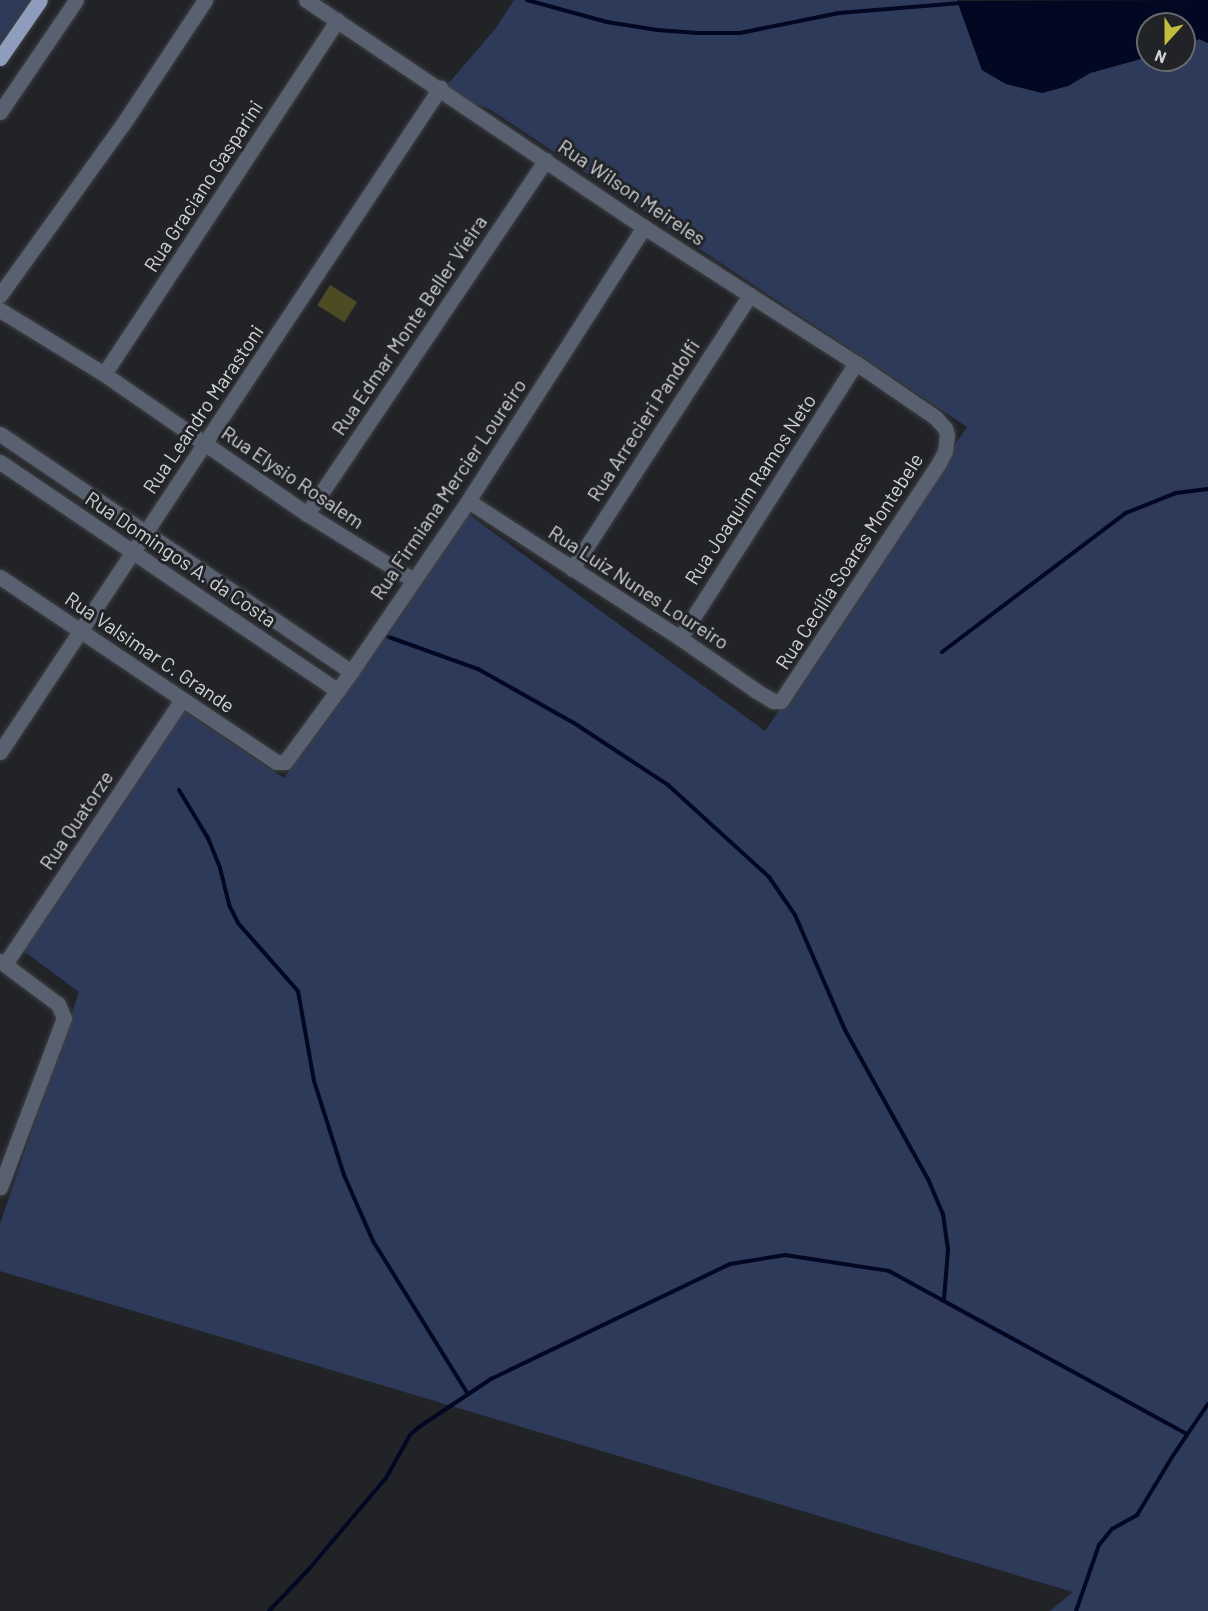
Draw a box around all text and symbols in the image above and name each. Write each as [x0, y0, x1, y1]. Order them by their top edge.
north arrow [1136, 12, 1196, 72]
text: N [1152, 47, 1168, 68]
street label: Rua Graciano Gasparini [139, 96, 267, 276]
street label: Rua Wilson Meireles [554, 134, 710, 250]
street label: Rua Edmar Monte Beller Vieira [326, 210, 492, 440]
street label: Rua Leandro Marastoni [138, 320, 268, 498]
street label: Rua Arrecieri Pandolfi [582, 335, 704, 505]
street label: Rua Firmiana Mercier Loureiro [365, 374, 531, 604]
street label: Rua Joaquim Ramos Neto [679, 389, 821, 589]
street label: Rua Elysio Rosalem [217, 420, 369, 534]
street label: Rua Cecília Soares Montebele [770, 448, 928, 674]
street label: Rua Domingos A. da Costa [81, 486, 281, 632]
street label: Rua Luiz Nunes Loureiro [544, 520, 734, 654]
street label: Rua Valsimar C. Grande [61, 586, 239, 718]
street label: Rua Quatorze [34, 766, 118, 874]

